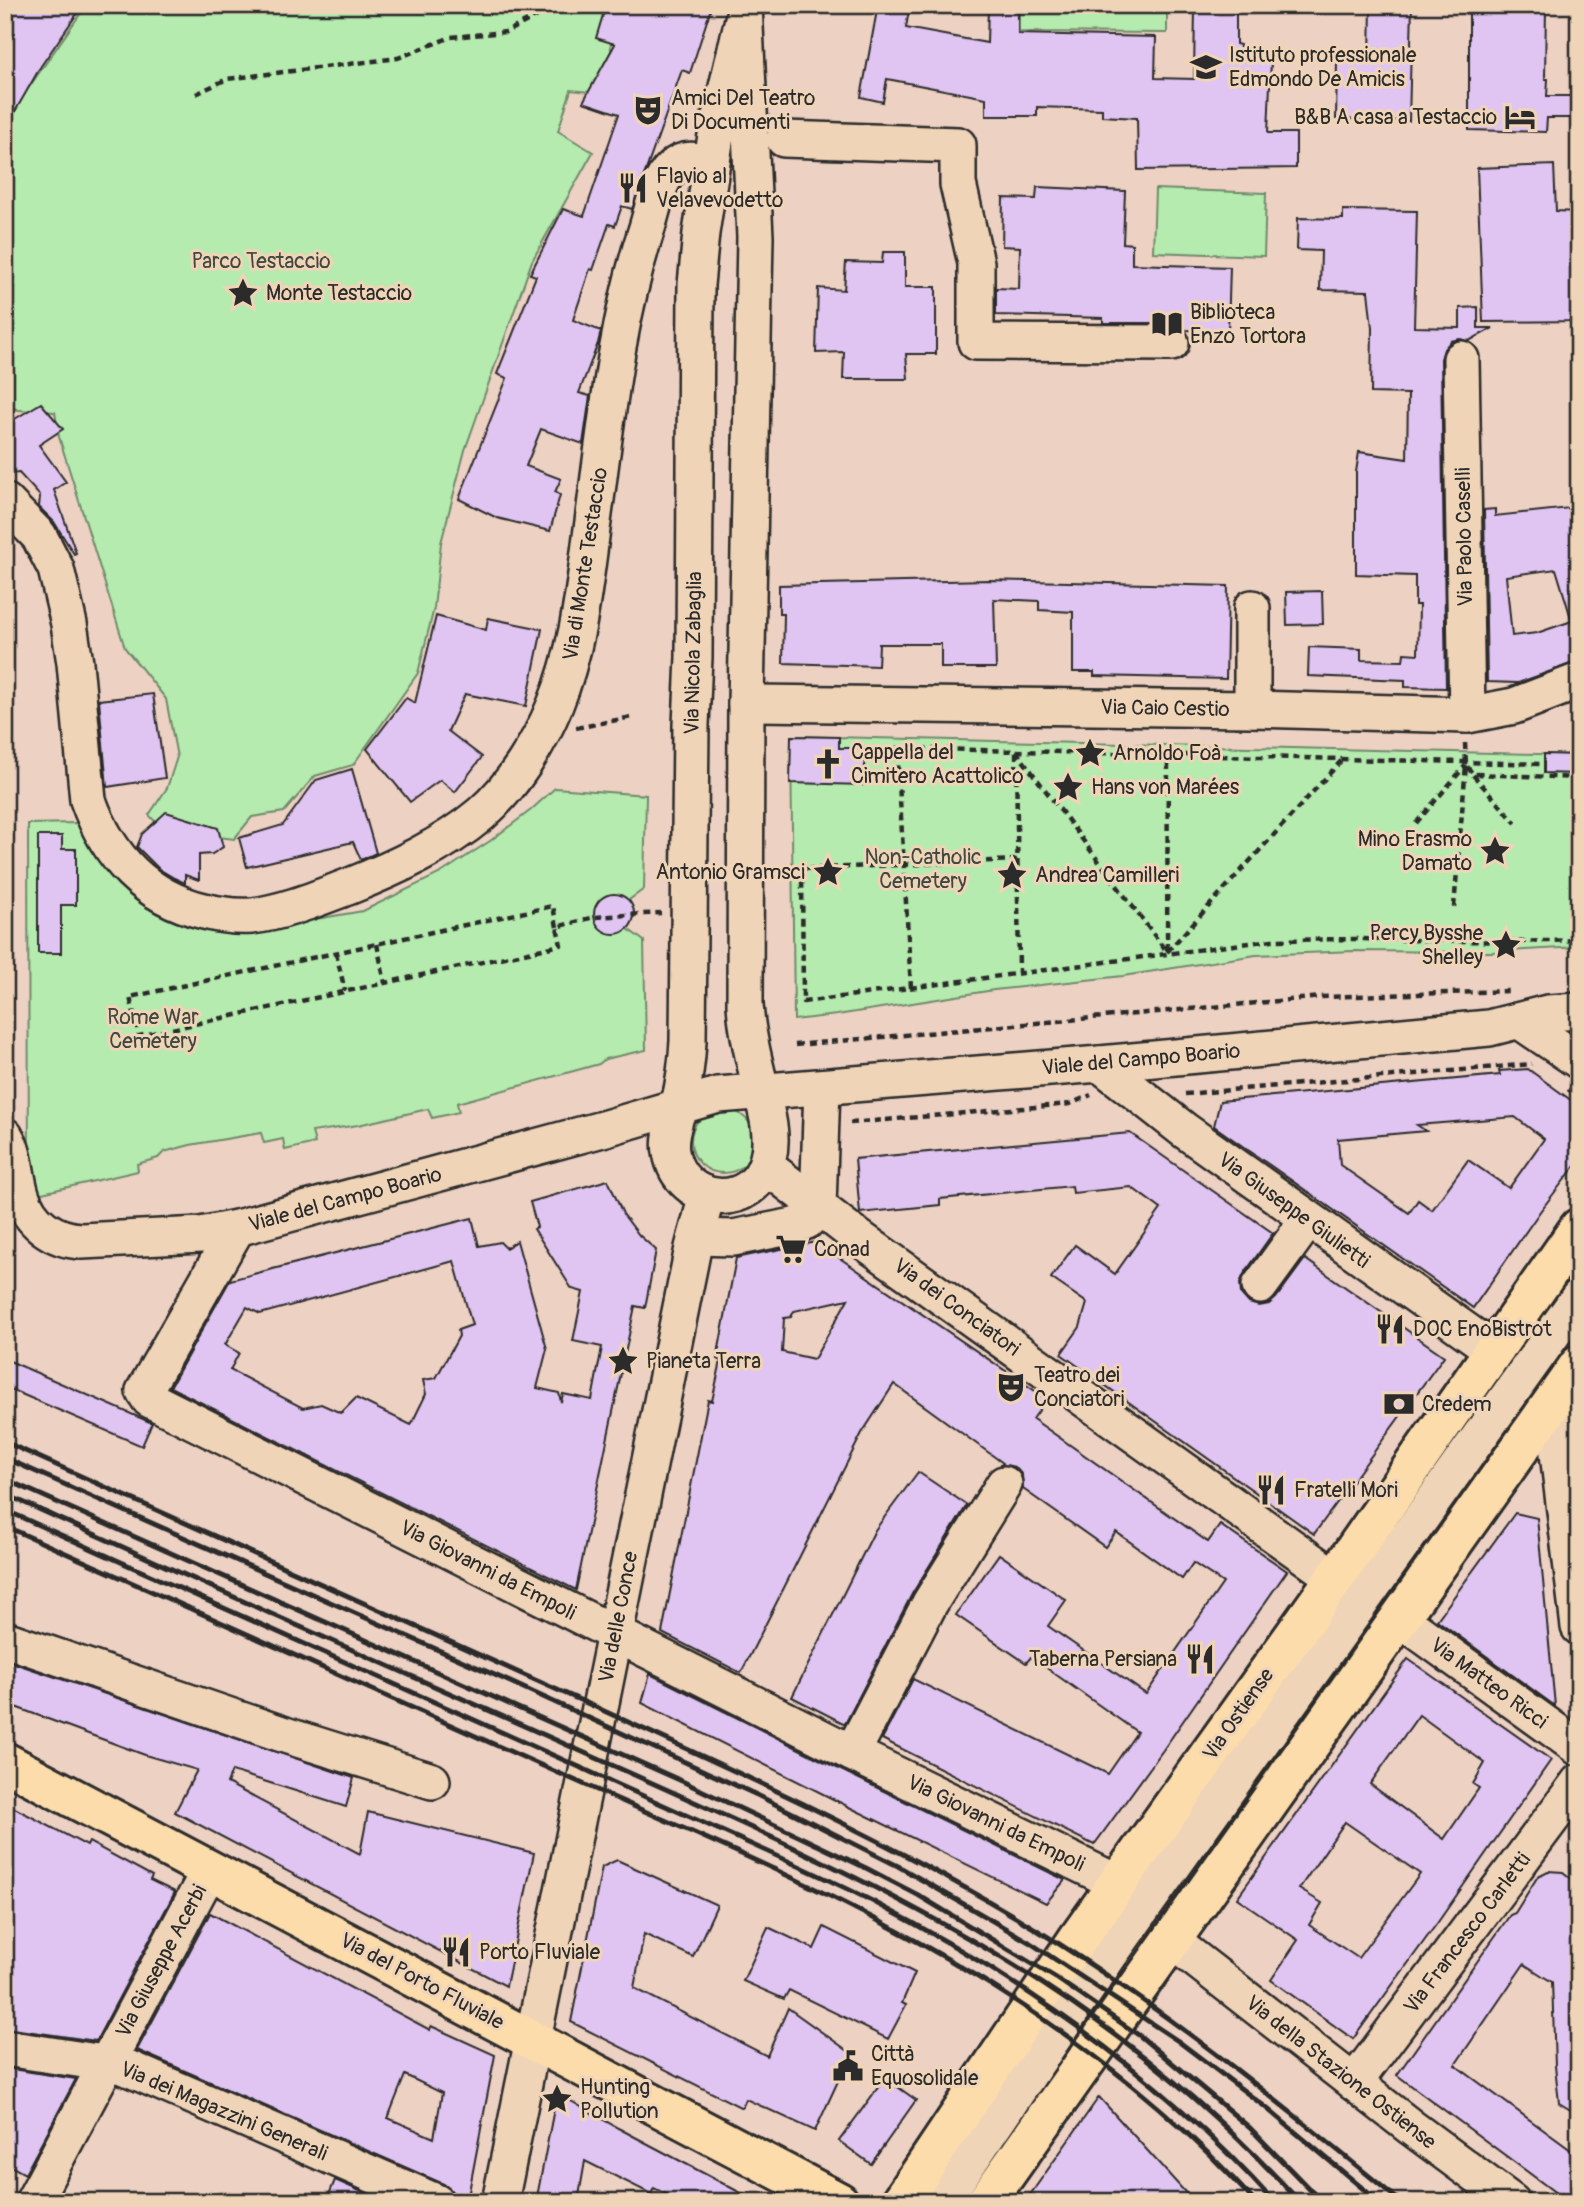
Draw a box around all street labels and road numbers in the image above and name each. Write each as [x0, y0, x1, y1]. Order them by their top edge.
street label: Via di Monte Testaccio [557, 466, 614, 663]
street label: Via Paolo Caselli [1450, 467, 1479, 607]
street label: Via Nicola Zabaglia [679, 571, 708, 735]
street label: Via Caio Cestio [1100, 694, 1230, 723]
street label: Viale del Campo Boario [1041, 1037, 1241, 1082]
street label: Via Giuseppe Giulietti [1212, 1146, 1375, 1275]
street label: Viale del Campo Boario [246, 1161, 445, 1238]
street label: Via dei Conciatori [888, 1252, 1026, 1363]
street label: Via Giovanni da Empoli [395, 1514, 581, 1627]
street label: Via delle Conce [593, 1548, 645, 1685]
street label: Via Matteo Ricci [1425, 1632, 1553, 1735]
street label: Via Ostiense [1197, 1662, 1280, 1766]
street label: Via Giovanni da Empoli [903, 1769, 1089, 1878]
street label: Via Francesco Carletti [1398, 1847, 1537, 2019]
street label: Via Giuseppe Acerbi [110, 1880, 213, 2042]
street label: Via del Porto Fluviale [335, 1927, 509, 2036]
street label: Via della Stazione Ostiense [1240, 1989, 1442, 2156]
street label: Via dei Magazzini Generali [116, 2056, 332, 2167]

